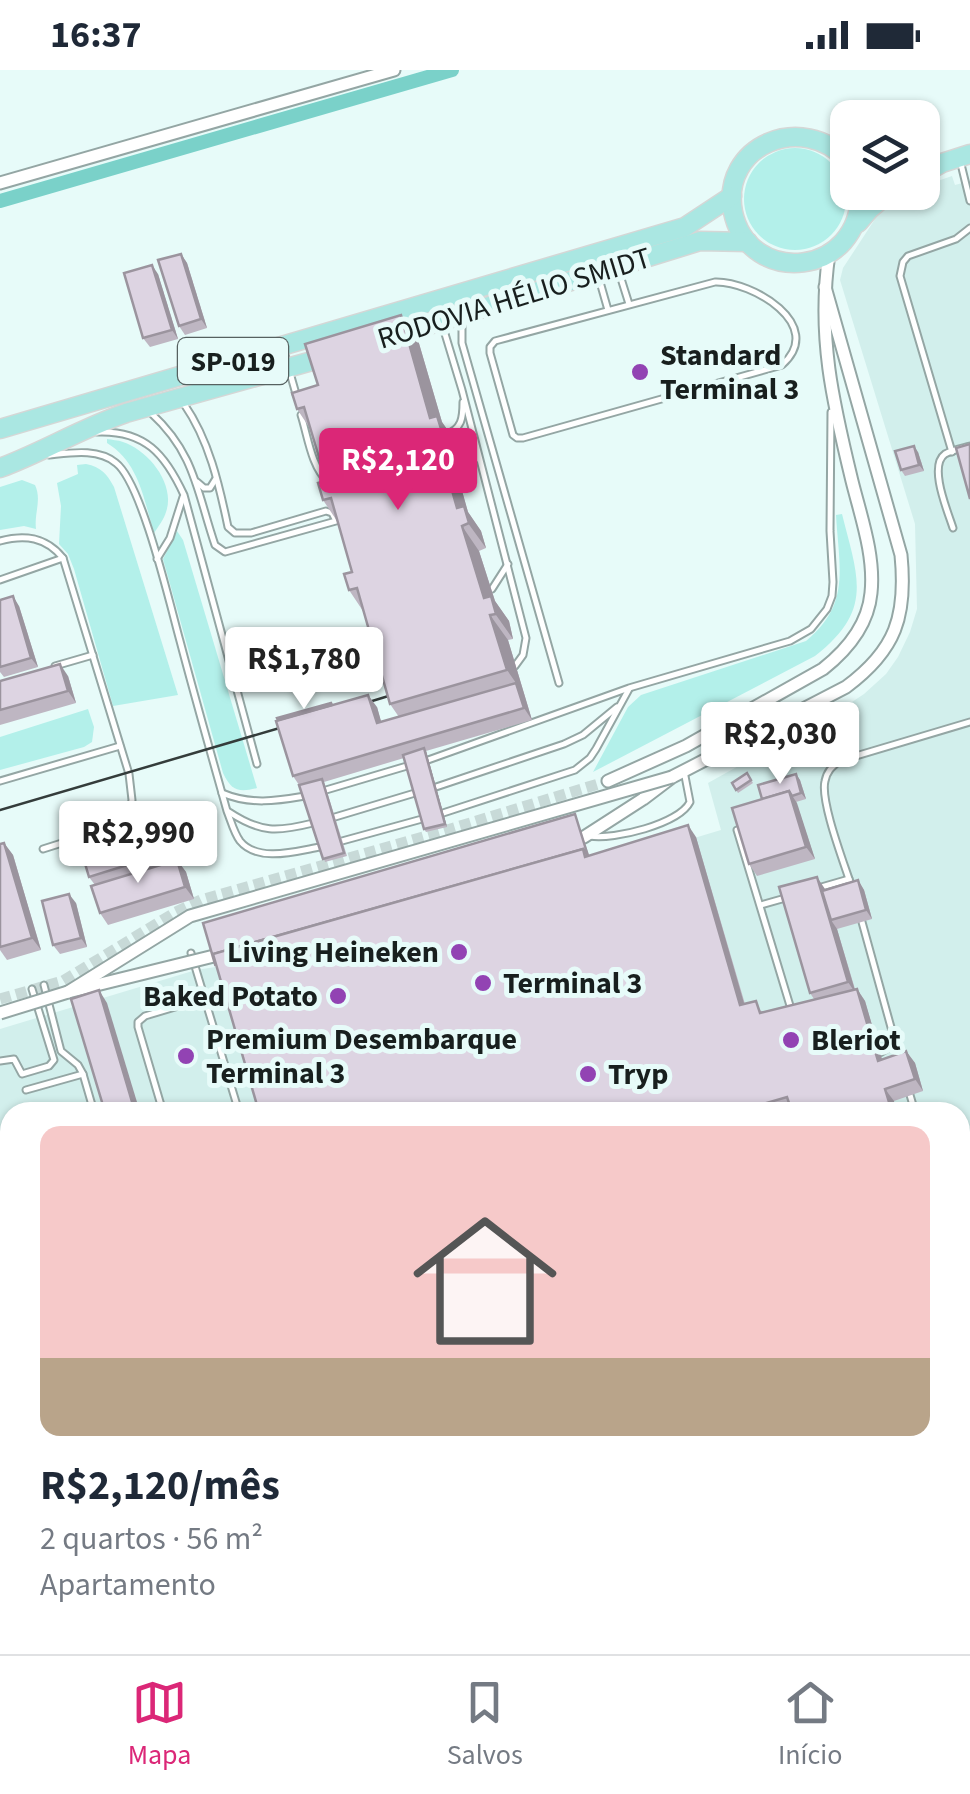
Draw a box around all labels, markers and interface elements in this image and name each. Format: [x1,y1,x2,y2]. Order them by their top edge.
text: 16:37 [50,8,142,62]
map controls [830,100,940,210]
button: layers [830,100,940,210]
street label: RODOVIA HÉLIO SMIDT [372,236,656,361]
place label: Standard Terminal 3 [660,334,799,411]
road number: SP-019 [178,338,288,384]
marker: Standard Terminal 3 [629,361,651,383]
pin: R$2,120 [306,428,490,513]
text: R$2,120 [341,437,455,483]
pin: R$1,780 [212,627,396,712]
text: R$1,780 [247,636,361,682]
pin: R$2,030 [688,702,872,787]
text: R$2,030 [723,711,837,757]
pin: R$2,990 [46,801,230,886]
text: R$2,990 [81,810,195,856]
place label: Living Heineken [227,931,439,974]
marker: Living Heineken [448,941,470,963]
place label: Terminal 3 [503,962,642,1005]
marker: Terminal 3 [472,972,494,994]
place label: Baked Potato [143,975,318,1018]
marker: Baked Potato [327,985,349,1007]
place label: Premium Desembarque Terminal 3 [206,1018,517,1095]
place label: Bleriot [811,1019,901,1062]
marker: Bleriot [780,1029,802,1051]
marker: Premium Desembarque Terminal 3 [175,1045,197,1067]
place label: Tryp [608,1053,668,1096]
marker: Tryp [577,1063,599,1085]
icon: home [395,1191,575,1371]
text: R$2,120/mês [40,1456,280,1516]
text: 2 quartos · 56 m² [40,1516,263,1562]
text: Apartamento [40,1562,216,1608]
tab: Mapa [128,1675,191,1775]
tab: Salvos [447,1675,523,1775]
tab: Início [778,1675,842,1775]

